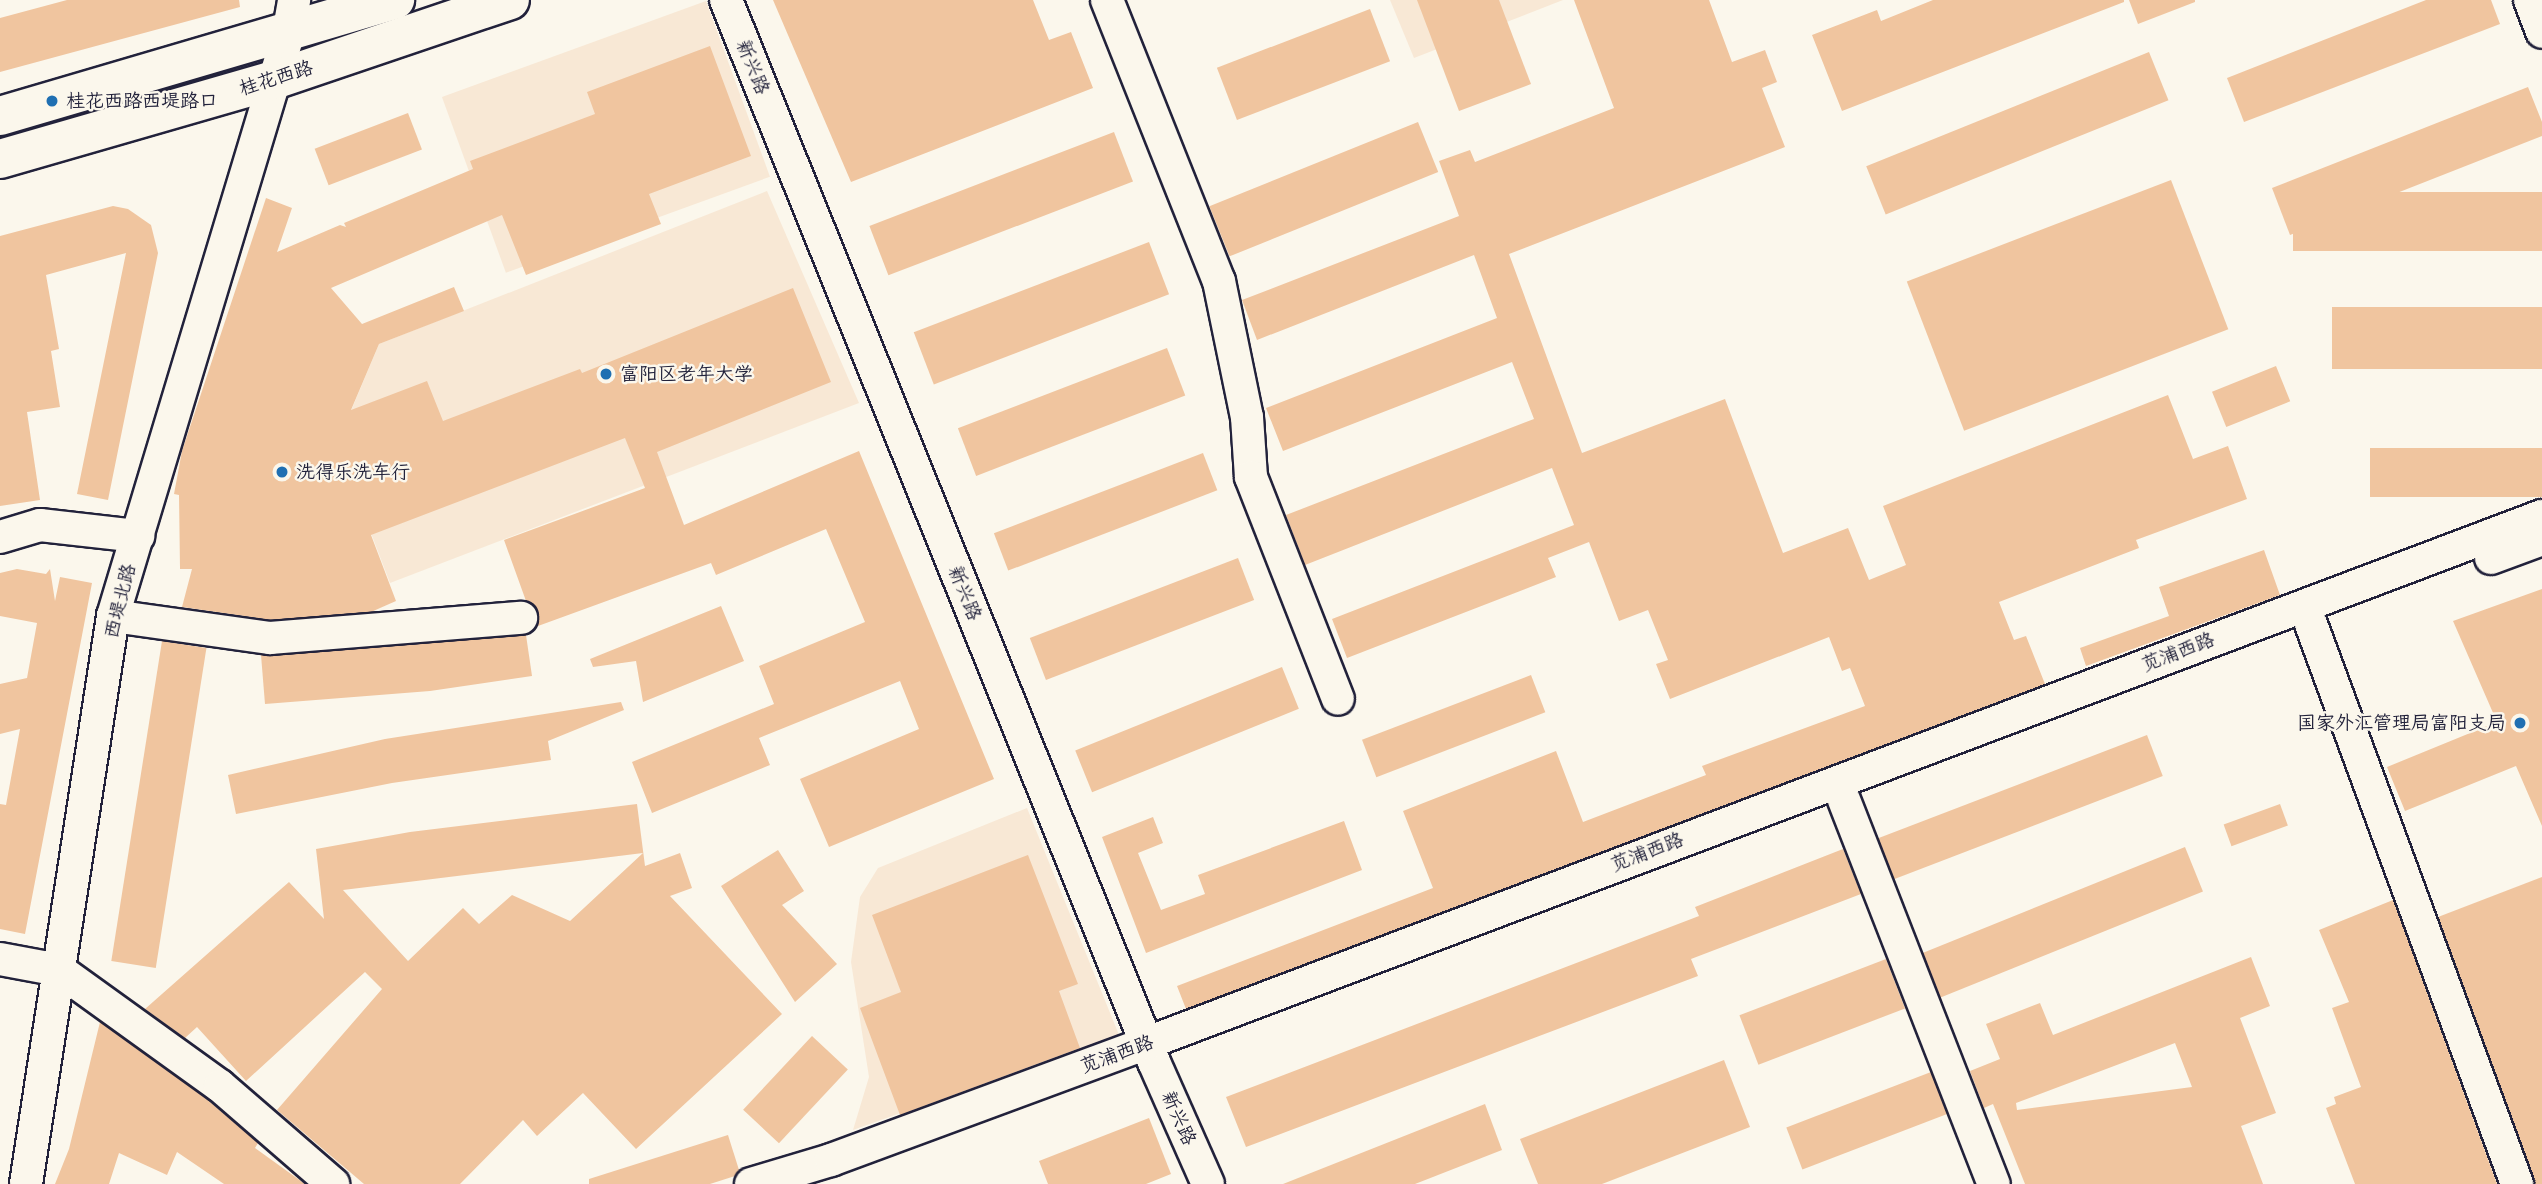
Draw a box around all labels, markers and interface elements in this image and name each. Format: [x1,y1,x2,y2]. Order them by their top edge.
street label: 新兴路 [732,36,774,98]
street label: 桂花西路 [236,56,316,100]
place label: 桂花西路西堤路口 [66,90,218,112]
marker: 桂花西路西堤路口 [44,93,60,109]
place label: 富阳区老年大学 [620,363,753,385]
marker: 富阳区老年大学 [598,366,614,382]
place label: 洗得乐洗车行 [296,461,410,483]
marker: 洗得乐洗车行 [274,464,290,480]
street label: 西堤北路 [100,561,140,641]
street label: 新兴路 [944,562,986,624]
street label: 苋浦西路 [2138,628,2218,676]
place label: 国家外汇管理局富阳支局 [2297,712,2506,734]
marker: 国家外汇管理局富阳支局 [2512,715,2528,731]
street label: 苋浦西路 [1607,828,1687,876]
street label: 苋浦西路 [1077,1030,1157,1078]
street label: 新兴路 [1157,1087,1201,1149]

